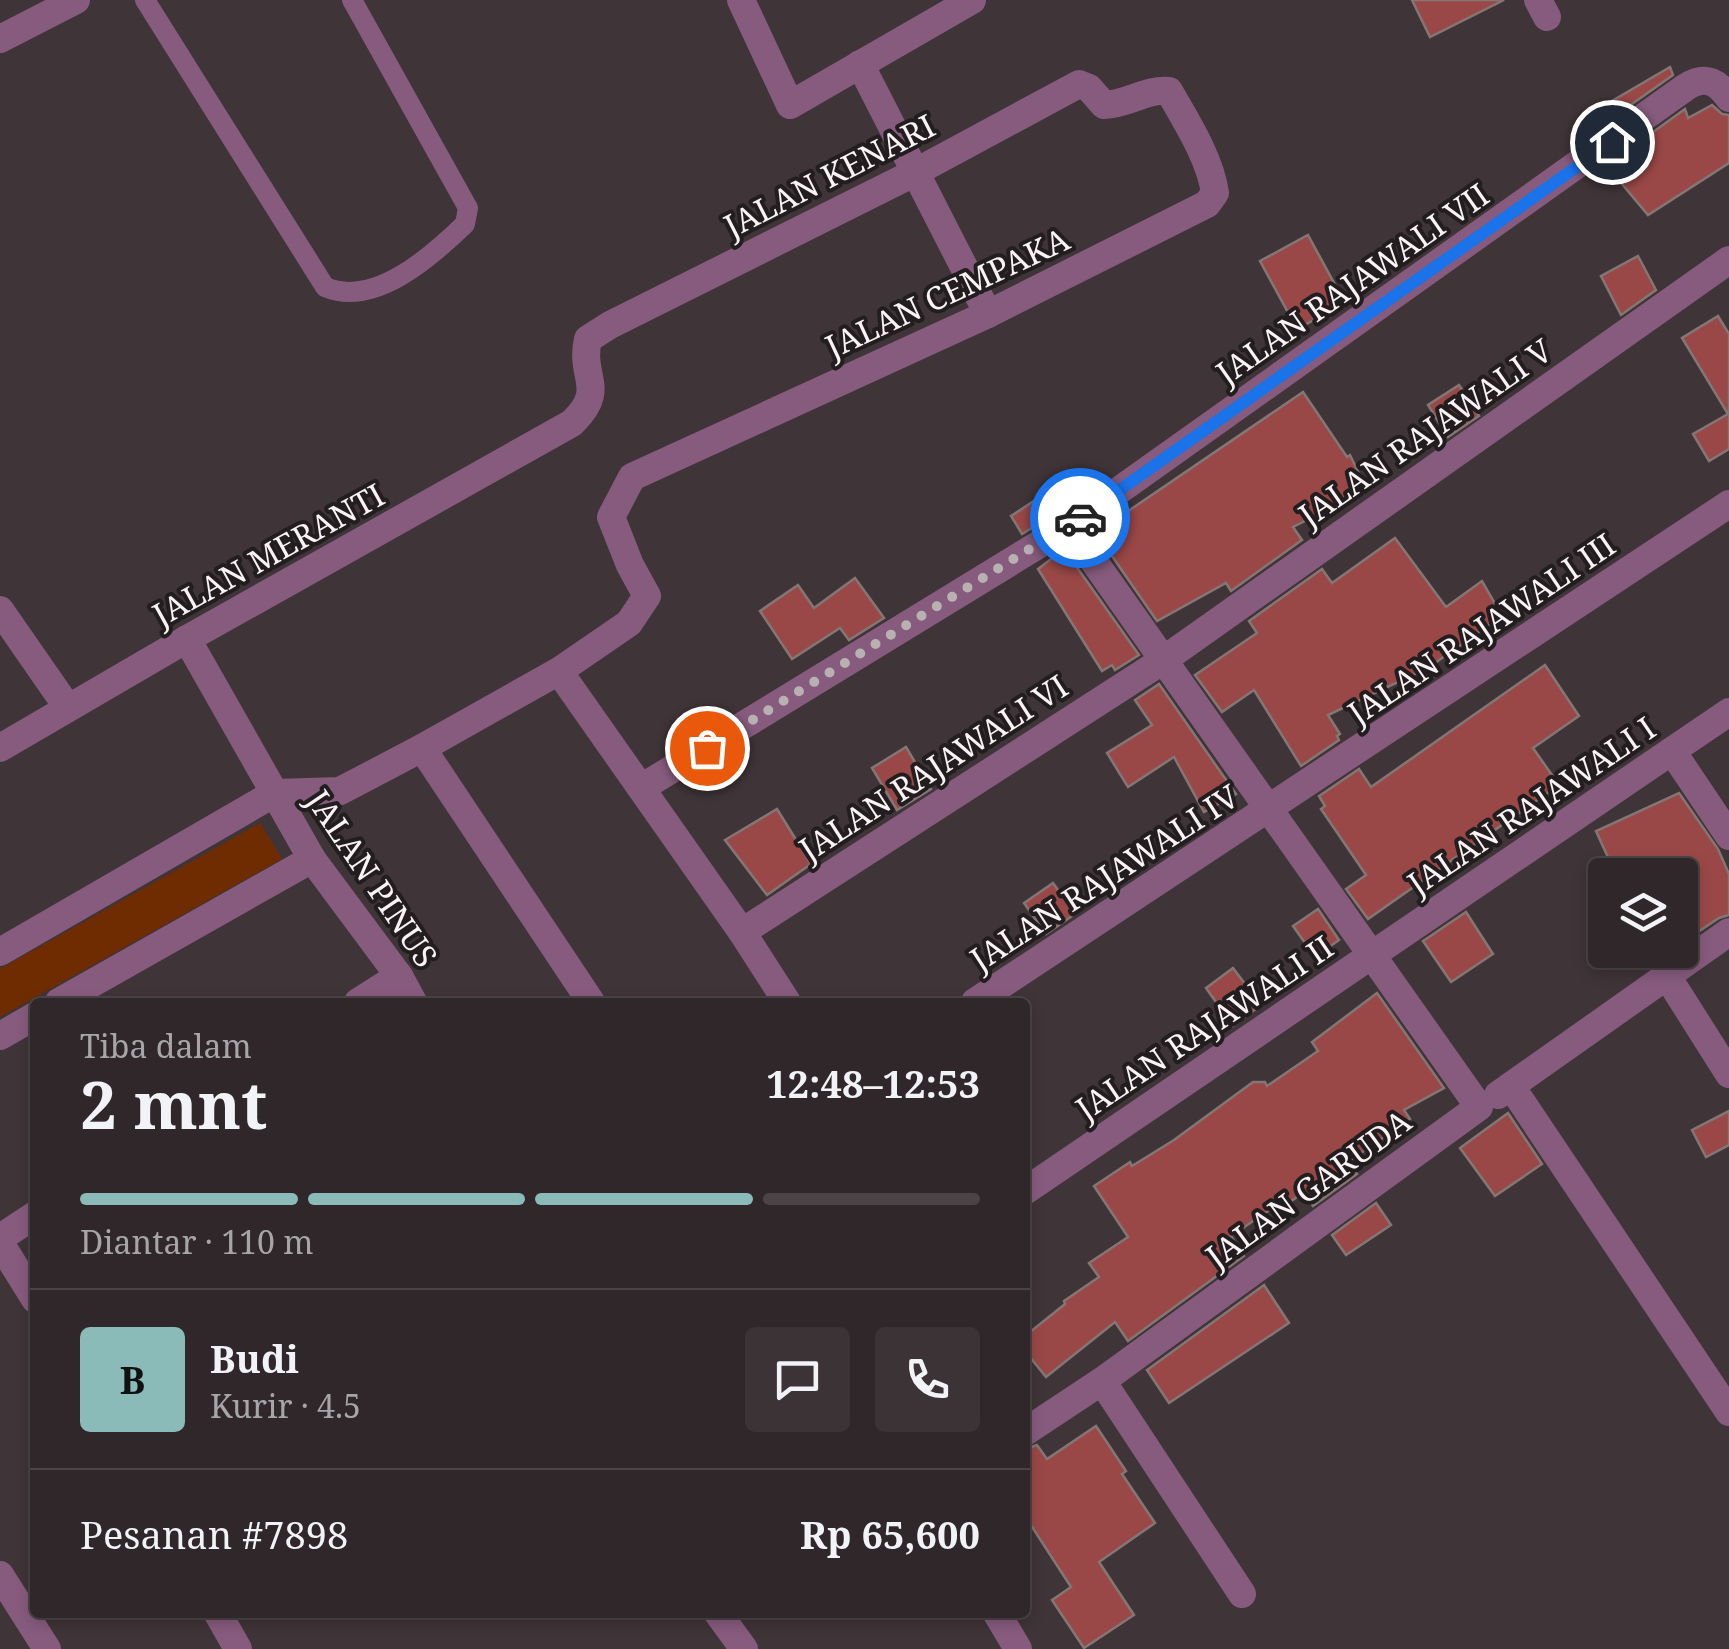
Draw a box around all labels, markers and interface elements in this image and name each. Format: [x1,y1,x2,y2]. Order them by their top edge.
pin [1570,100,1655,185]
street label: JALAN KENARI [715,103,942,247]
icon: home [1585,115,1640,170]
street label: JALAN RAJAWALI VII [1206,173,1497,394]
street label: JALAN CEMPAKA [817,217,1076,368]
street label: JALAN RAJAWALI V [1289,328,1561,536]
courier [1030,468,1130,568]
street label: JALAN MERANTI [144,473,391,636]
icon: car [1053,491,1108,546]
street label: JALAN RAJAWALI III [1338,523,1623,734]
street label: JALAN RAJAWALI VI [790,664,1075,870]
pin [665,706,750,791]
street label: JALAN RAJAWALI I [1398,706,1663,904]
icon: bag [680,721,735,776]
street label: JALAN RAJAWALI IV [961,774,1247,980]
street label: JALAN PINUS [297,780,448,975]
map controls [1588,858,1698,968]
button: layers [1588,858,1698,968]
street label: JALAN RAJAWALI II [1066,925,1341,1130]
text: Tiba dalam [80,1024,252,1067]
text: 12:48–12:53 [766,1057,980,1109]
text: 2 mnt [80,1060,267,1148]
street label: JALAN GARUDA [1196,1099,1419,1278]
text: Diantar · 110 m [80,1220,313,1263]
button: chat [745,1327,850,1432]
button: phone [875,1327,980,1432]
text: Budi [210,1332,299,1384]
text: B [120,1353,145,1405]
text: Kurir · 4.5 [210,1384,361,1427]
text: Pesanan #7898 [80,1508,348,1560]
text: Rp 65,600 [800,1508,980,1560]

